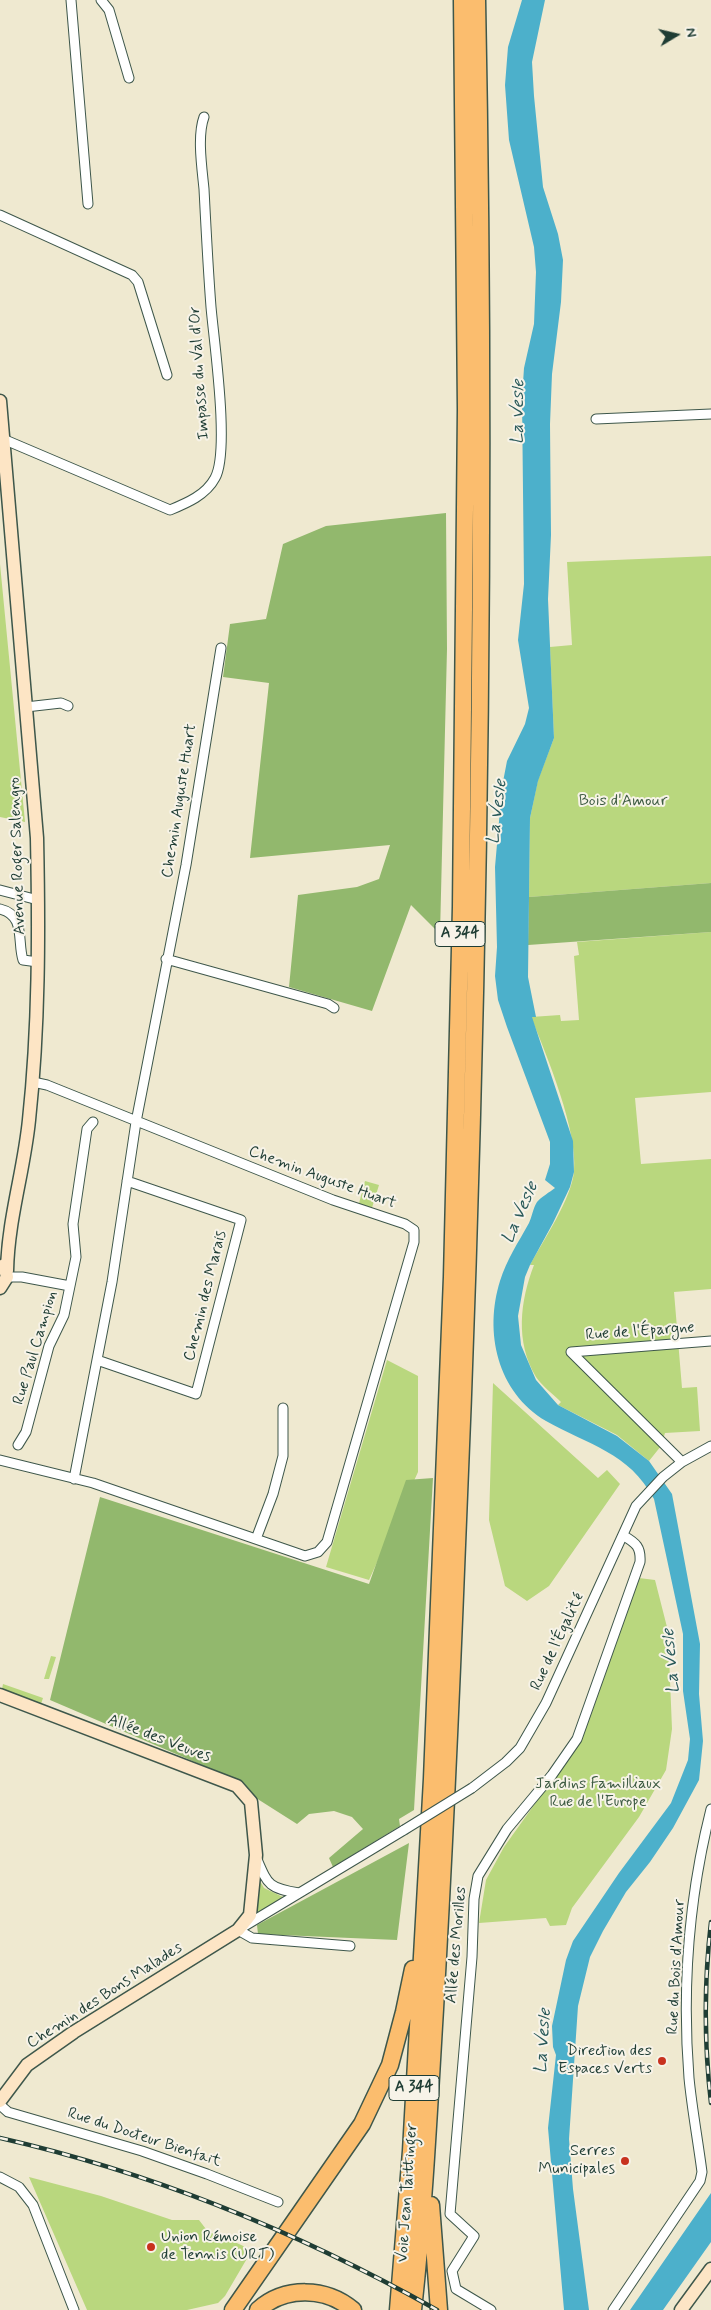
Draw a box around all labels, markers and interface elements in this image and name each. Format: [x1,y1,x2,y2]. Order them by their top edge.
north arrow [651,10,701,60]
text: N [681,27,700,39]
street label: Impasse du Val d'Or [186,306,214,440]
water label: La Vesle [508,379,530,445]
street label: Chemin Auguste Huart [158,723,202,879]
street label: Avenue Roger Salengro [6,777,30,935]
water label: La Vesle [483,778,513,846]
park label: Bois d'Amour [579,792,667,812]
road number: A 344 [435,922,485,946]
street label: Chemin Auguste Huart [246,1142,398,1214]
water label: La Vesle [498,1179,544,1247]
street label: Chemin des Marais [180,1229,232,1363]
street label: Rue Paul Campion [10,1289,62,1407]
street label: Rue de l'Épargne [585,1319,695,1345]
street label: Rue de l'Égalité [527,1590,589,1694]
water label: La Vesle [658,1628,686,1694]
street label: Allée des Veuves [105,1711,213,1767]
park label: Jardins Familliaux Rue de l'Europe [535,1775,661,1813]
street label: Allée des Morilles [442,1886,472,2004]
street label: Rue du Bois d'Amour [664,1899,690,2035]
street label: Chemin des Bons Malades [24,1939,186,2053]
water label: La Vesle [531,2008,557,2074]
place label: Direction des Espaces Verts [558,2042,652,2080]
marker: Direction des Espaces Verts [656,2055,668,2067]
road number: A 344 [389,2076,439,2100]
street label: Rue du Docteur Bienfait [65,2104,223,2172]
street label: Voie Jean Taittinger [394,2123,422,2263]
place label: Serres Municipales [538,2142,615,2180]
marker: Serres Municipales [619,2155,631,2167]
place label: Union Rémoise de Tennis (URT) [161,2228,274,2266]
marker: Union Rémoise de Tennis (URT) [145,2241,157,2253]

